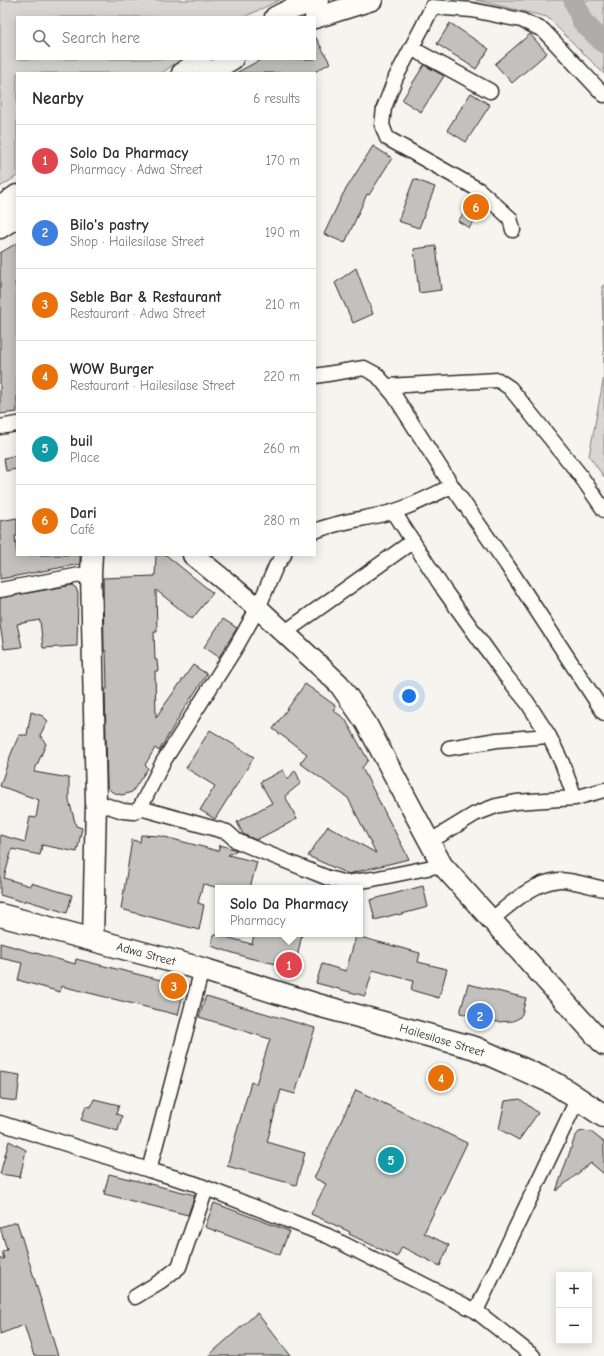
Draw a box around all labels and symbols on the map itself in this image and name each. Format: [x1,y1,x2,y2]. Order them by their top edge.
pin: 6 [463,192,489,222]
your location [399,686,419,706]
street label: Adwa Street [115,939,178,969]
pin: 1 [276,950,302,980]
pin: 3 [161,971,187,1001]
pin: 2 [467,1001,493,1031]
street label: Hailesilase Street [398,1020,487,1060]
pin: 4 [428,1063,454,1093]
pin: 5 [378,1145,404,1175]

